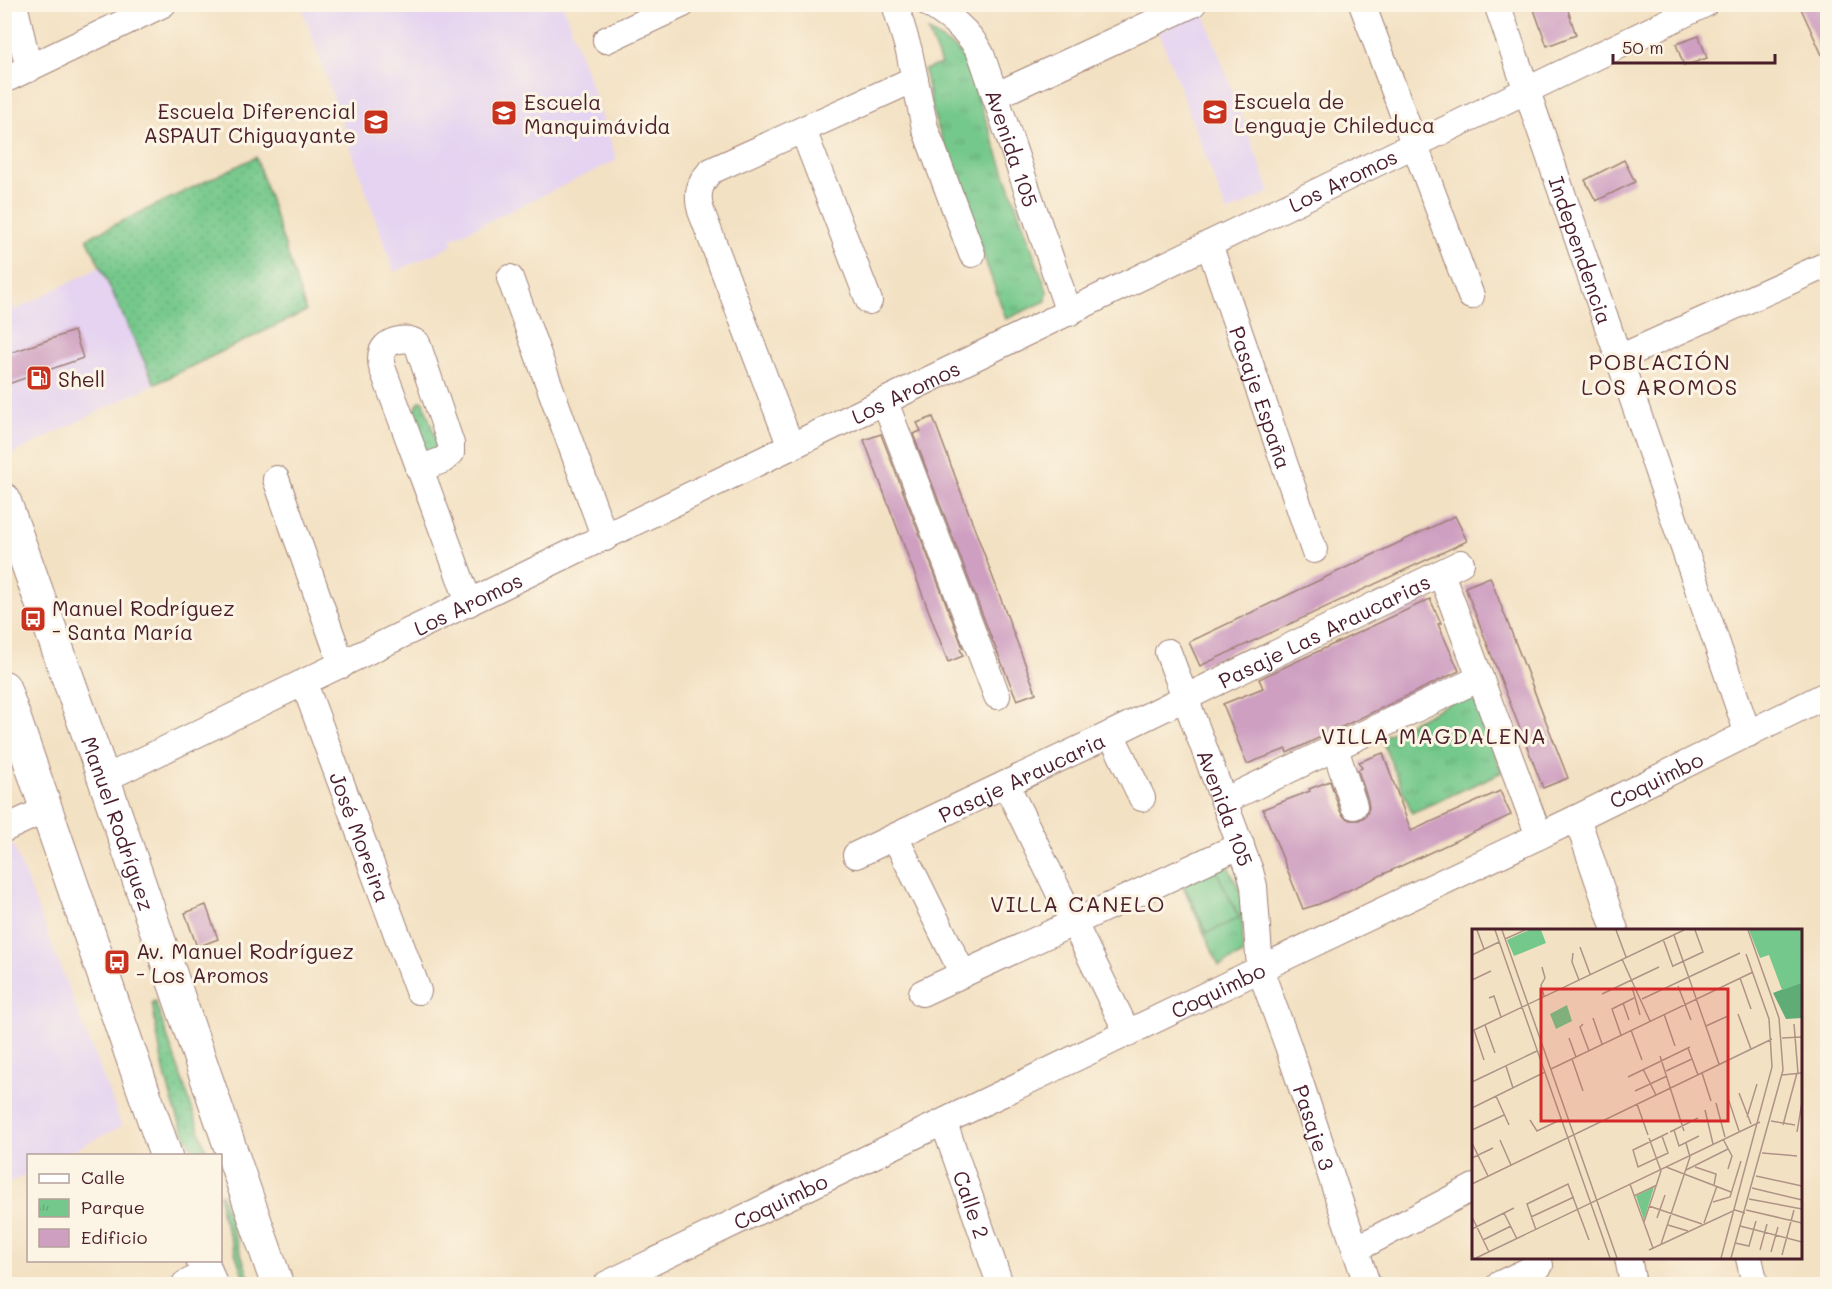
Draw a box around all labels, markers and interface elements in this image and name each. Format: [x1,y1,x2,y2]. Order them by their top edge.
scale bar [1613,27,1775,65]
text: 50 m [1622,35,1664,59]
street label: Avenida 105 [980,85,1045,210]
place label: Escuela de Lenguaje Chileduca [1234,87,1435,138]
place label: Escuela Manquimávida [524,88,671,139]
place label: Escuela Diferencial ASPAUT Chiguayante [144,97,356,148]
school or university icon: Escuela de Lenguaje Chileduca [1200,97,1230,127]
school or university icon: Escuela Manquimávida [489,98,519,128]
school or university icon: Escuela Diferencial ASPAUT Chiguayante [361,107,391,137]
street label: Los Aromos [1284,142,1401,217]
street label: Independencia [1544,172,1619,327]
street label: Pasaje España [1225,322,1299,472]
district label: POBLACIÓN LOS AROMOS [1581,347,1739,401]
street label: Los Aromos [846,353,964,429]
fuel station icon: Shell [24,363,54,393]
place label: Shell [58,365,105,392]
street label: Los Aromos [409,565,526,641]
street label: Pasaje Las Araucarias [1213,567,1434,693]
place label: Manuel Rodríguez - Santa María [52,594,235,645]
bus stop icon: Manuel Rodríguez - Santa María [18,604,48,634]
district label: VILLA MAGDALENA [1321,721,1547,750]
street label: Pasaje Araucaria [934,725,1109,828]
street label: Manuel Rodríguez [76,732,162,914]
street label: Avenida 105 [1192,745,1260,870]
street label: Coquimbo [1604,745,1707,814]
street label: José Moreira [325,768,397,906]
district label: VILLA CANELO [990,889,1166,918]
inset map [1472,929,1802,1259]
place label: Av. Manuel Rodríguez - Los Aromos [136,937,354,988]
bus stop icon: Av. Manuel Rodríguez - Los Aromos [102,947,132,977]
street label: Coquimbo [1166,955,1269,1024]
street label: Pasaje 3 [1288,1081,1342,1173]
legend [27,1154,222,1262]
text: Calle [81,1165,125,1189]
street label: Coquimbo [728,1166,831,1235]
street label: Calle 2 [948,1167,997,1242]
text: Parque [81,1195,145,1219]
text: Edificio [81,1225,148,1249]

